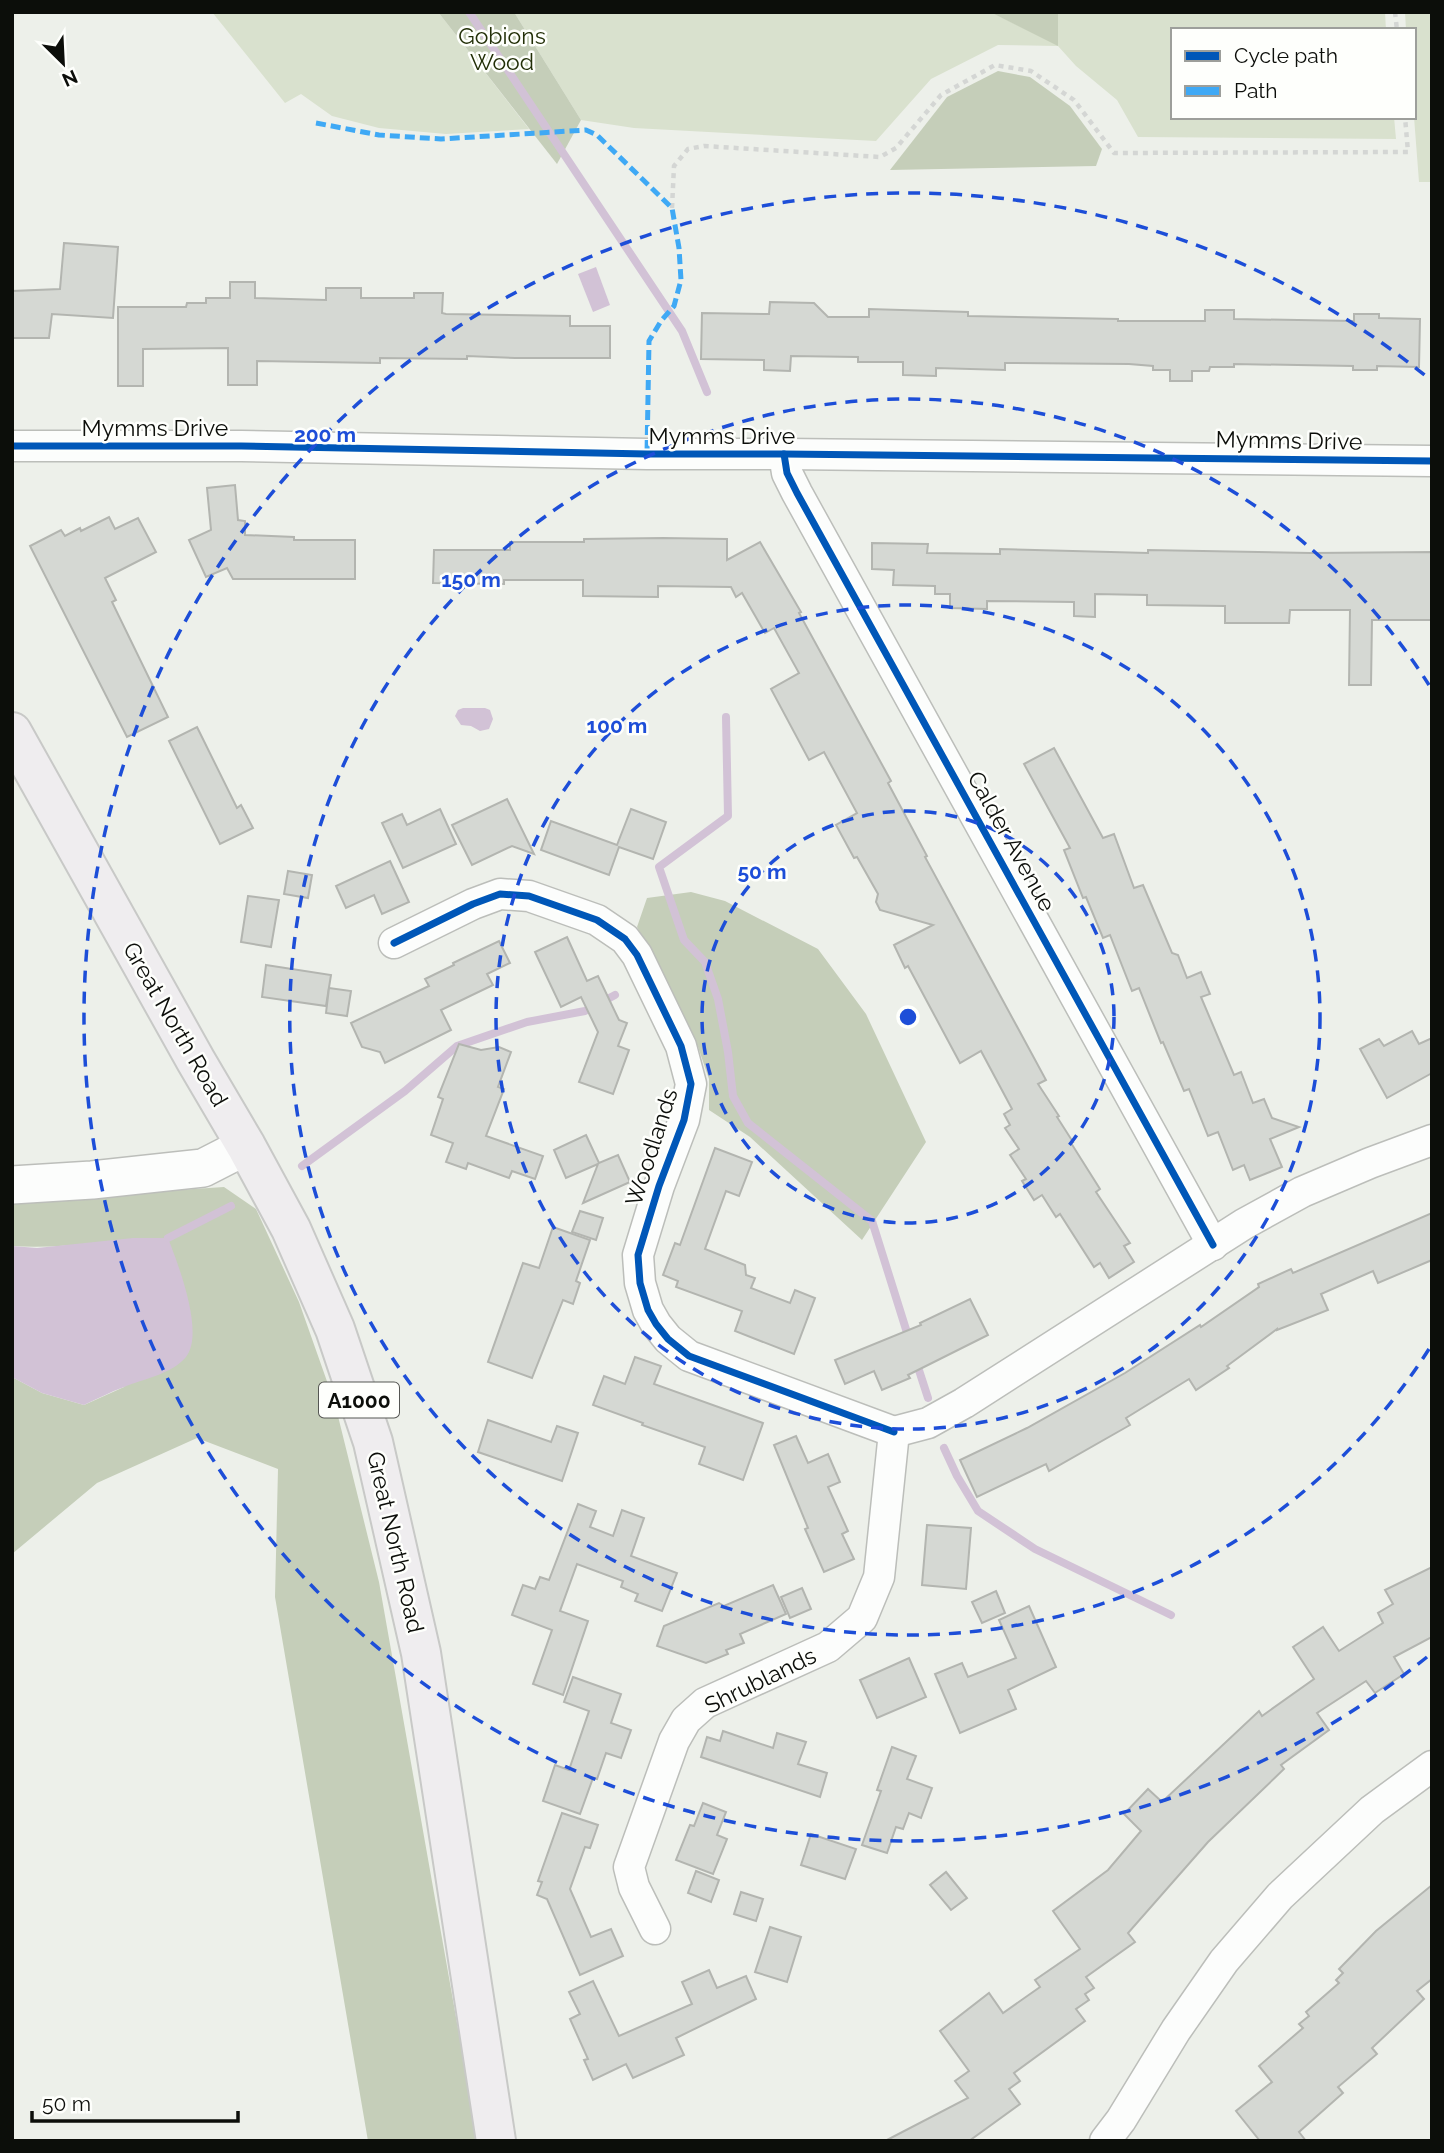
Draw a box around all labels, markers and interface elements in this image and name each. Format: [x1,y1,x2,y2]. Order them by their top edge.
park label: Gobions Wood [458,22,546,75]
north arrow [28,28,98,98]
legend [1171,28,1416,119]
text: Cycle path [1234,43,1338,68]
text: N [59,66,81,92]
text: Path [1234,78,1278,103]
street label: Mymms Drive [82,414,228,441]
text: 200 m [294,422,356,447]
street label: Mymms Drive [649,422,795,449]
street label: Mymms Drive [1215,425,1363,455]
text: 150 m [441,567,501,592]
text: 100 m [587,713,647,738]
street label: Calder Avenue [962,766,1062,916]
text: 50 m [737,859,787,884]
street label: Great North Road [118,937,234,1111]
centre of rings [896,1005,920,1029]
street label: Woodlands [619,1085,683,1209]
road number: A1000 [319,1382,399,1418]
street label: Great North Road [362,1449,430,1635]
street label: Shrublands [700,1641,820,1719]
scale bar [32,2080,238,2124]
text: 50 m [42,2091,91,2116]

